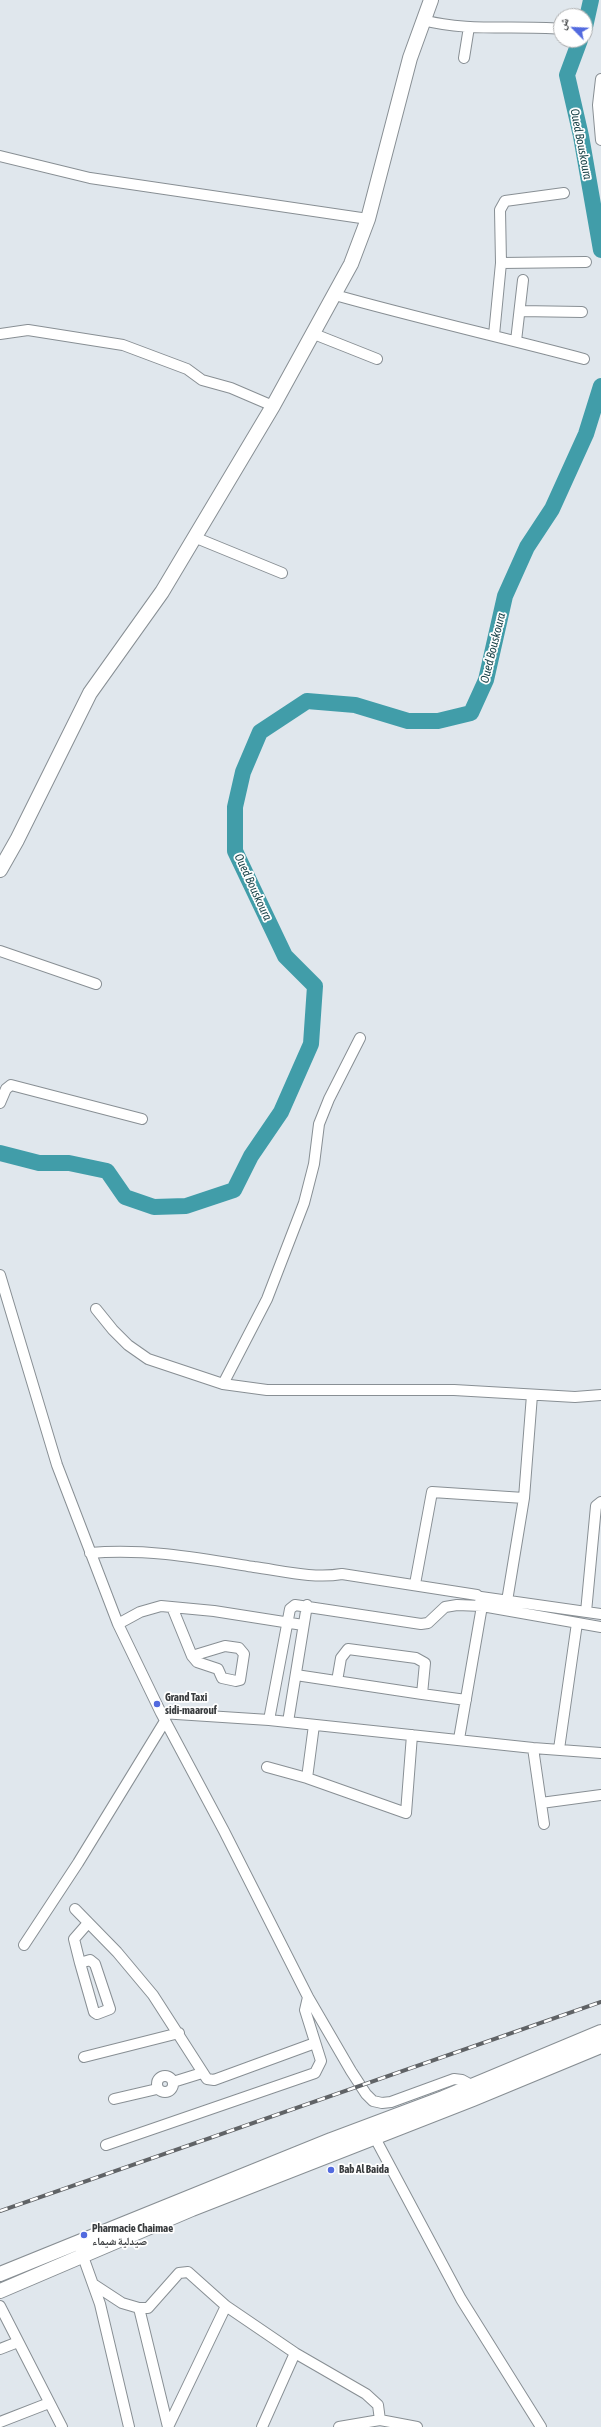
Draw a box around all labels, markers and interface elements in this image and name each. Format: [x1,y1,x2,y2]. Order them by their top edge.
north arrow [553,8,593,48]
text: ش [555,16,571,31]
water label: Oued Bouskoura [567,107,595,181]
water label: Oued Bouskoura [477,611,509,685]
water label: Oued Bouskoura [231,851,275,923]
place label: Grand Taxi sidi-maarouf [165,1691,217,1717]
marker: Grand Taxi sidi-maarouf [152,1699,162,1709]
place label: Bab Al Baida [339,2163,389,2177]
marker: Bab Al Baida [326,2165,336,2175]
place label: Pharmacie Chaimae صيدلية شيماء [92,2222,173,2248]
marker: Pharmacie Chaimae صيدلية شيماء [79,2230,89,2240]

